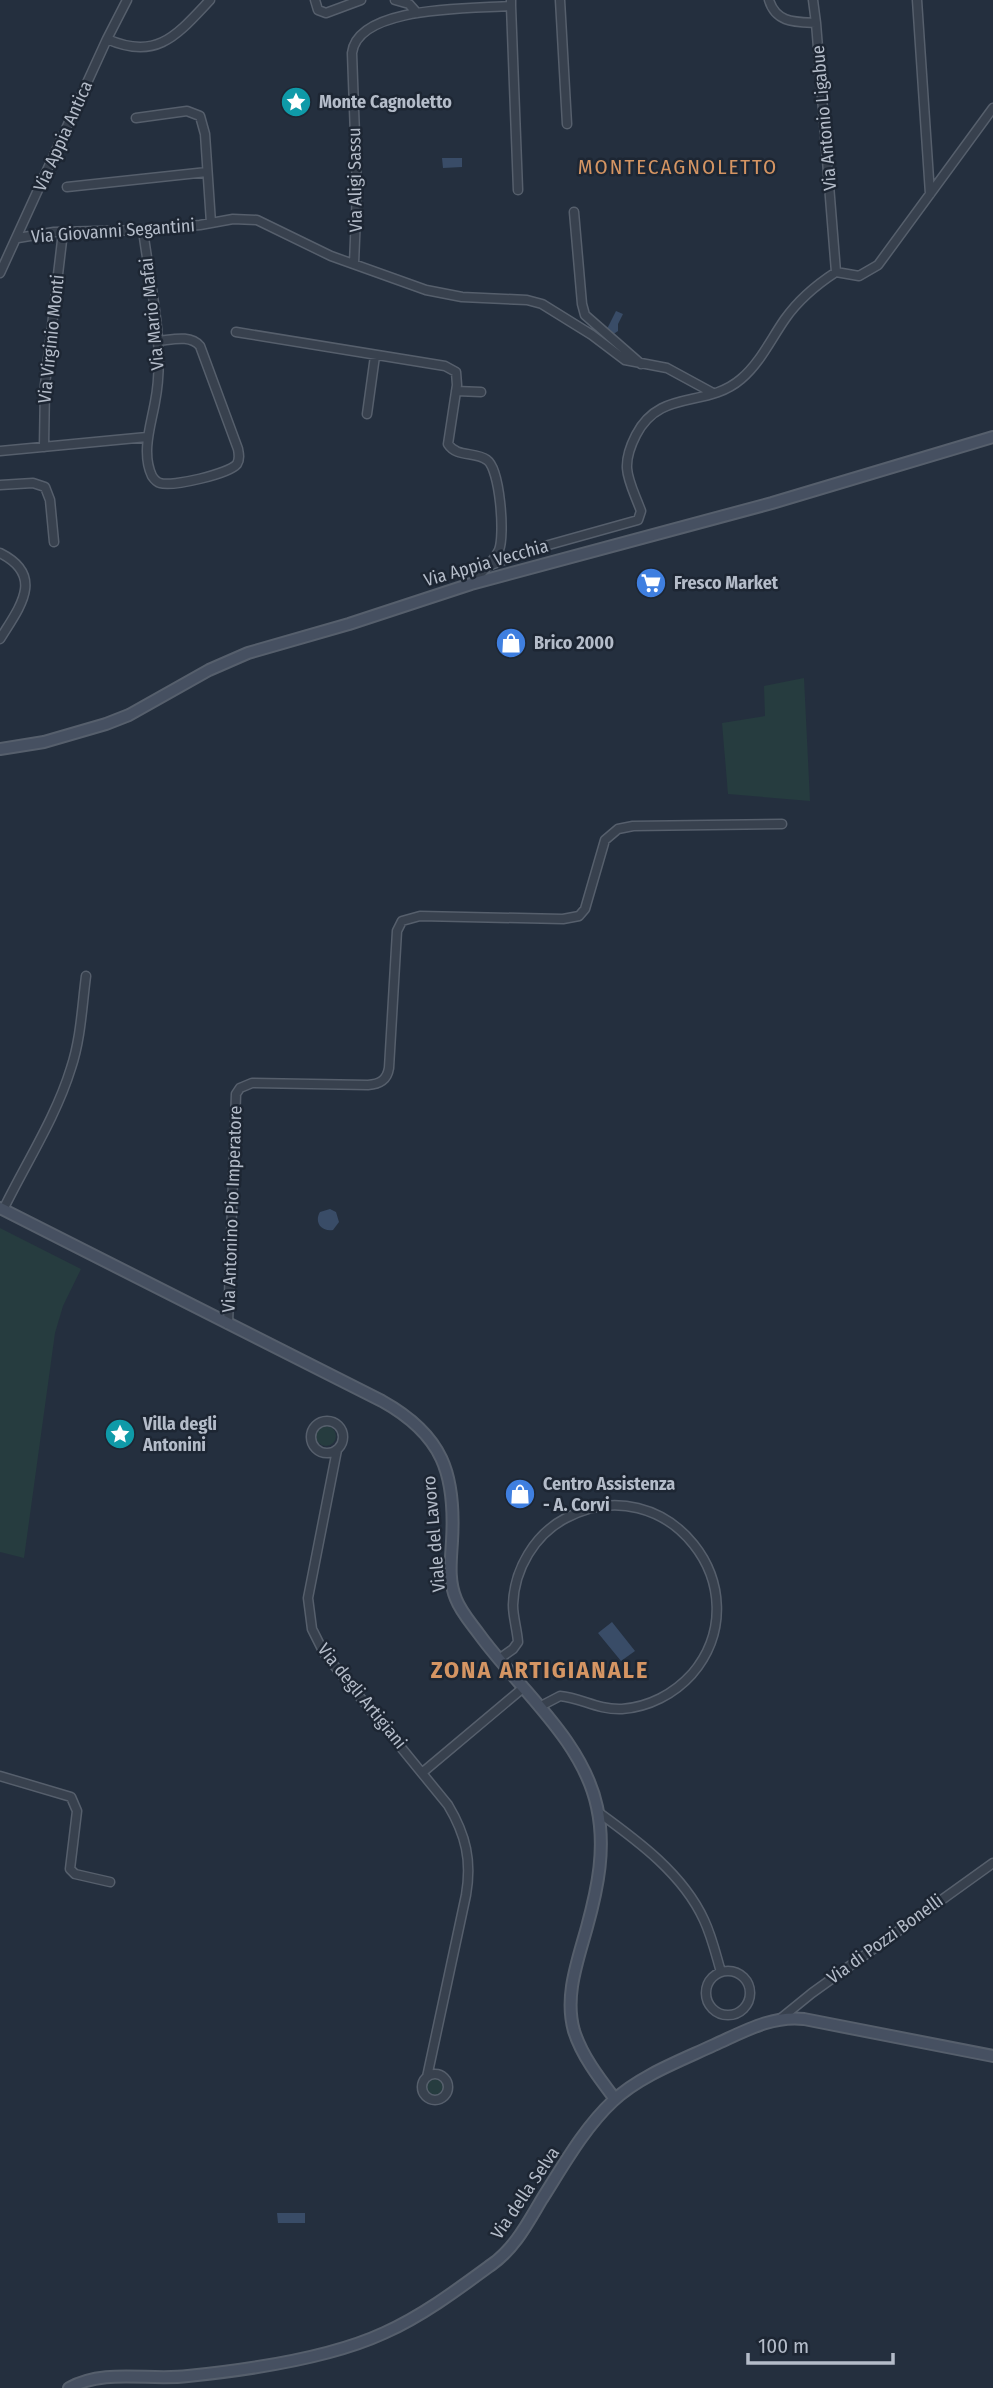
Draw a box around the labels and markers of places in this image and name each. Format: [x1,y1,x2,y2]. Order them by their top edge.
place icon: Monte Cagnoletto [279,85,313,119]
place label: Monte Cagnoletto [319,91,452,113]
supermarket icon: Fresco Market [634,566,668,600]
place label: Fresco Market [674,572,779,594]
shop icon: Brico 2000 [494,626,528,660]
place label: Brico 2000 [534,632,614,654]
place label: Villa degli Antonini [142,1413,217,1456]
place icon: Villa degli Antonini [103,1417,137,1451]
place label: Centro Assistenza - A. Corvi [543,1473,675,1516]
shop icon: Centro Assistenza - A. Corvi [503,1477,537,1511]

